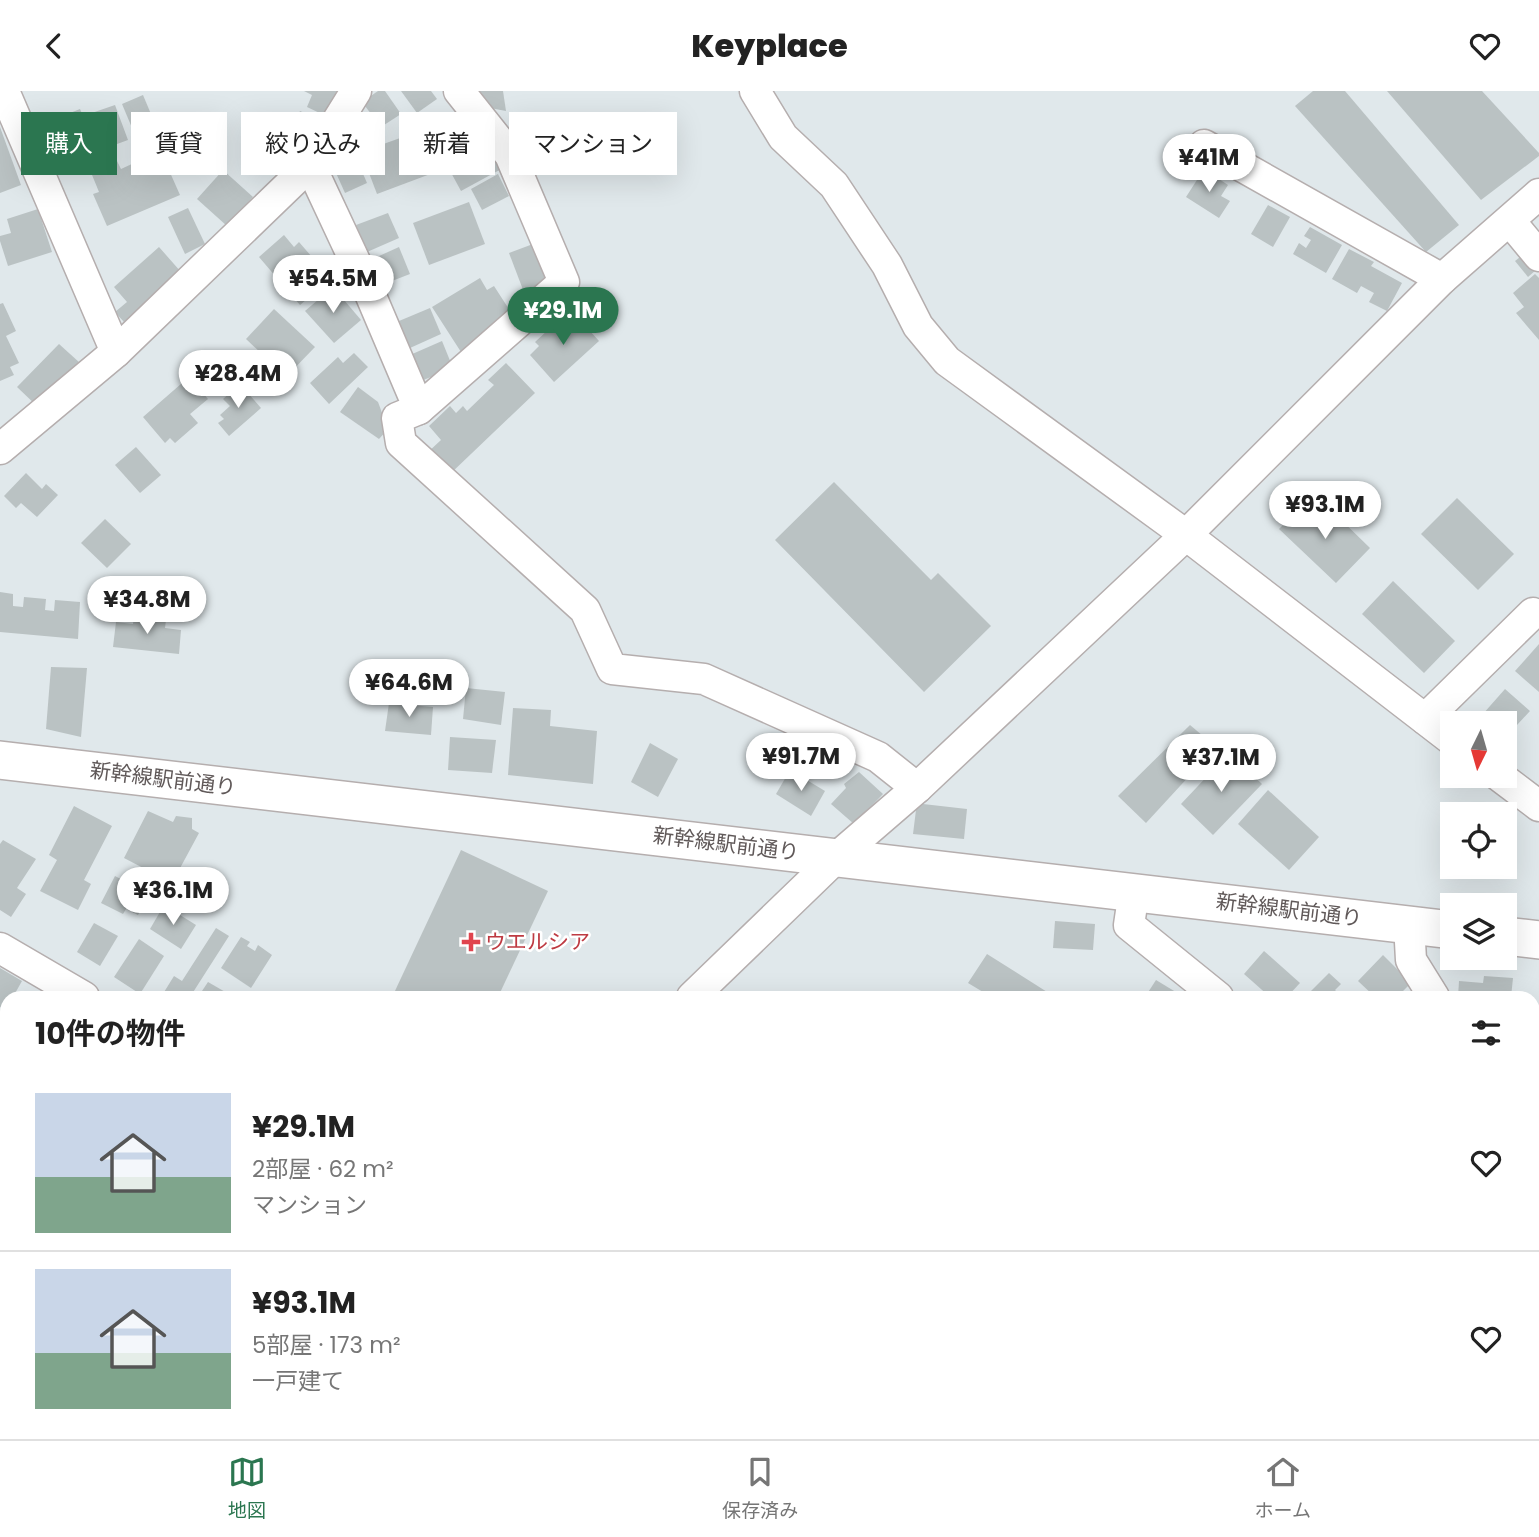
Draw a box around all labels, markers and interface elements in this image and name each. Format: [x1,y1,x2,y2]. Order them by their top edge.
text: Keyplace [691,23,848,68]
icon: back [35,27,73,65]
icon: heart [1466,27,1504,65]
chip: 購入 [21,112,117,175]
chip: 賃貸 [131,112,227,175]
chip: 絞り込み [241,112,385,175]
chip: 新着 [399,112,495,175]
chip: マンション [509,112,677,175]
pin: ¥41M [1168,134,1250,194]
text: ¥41M [1179,141,1239,173]
pin: ¥54.5M [276,255,390,315]
text: ¥54.5M [289,262,377,294]
pin: ¥29.1M [506,287,620,347]
text: ¥29.1M [524,294,602,326]
pin: ¥28.4M [181,351,295,410]
text: ¥28.4M [195,357,281,389]
pin: ¥93.1M [1268,482,1382,541]
text: ¥93.1M [1285,488,1365,520]
pin: ¥34.8M [90,577,204,636]
text: ¥34.8M [103,583,191,615]
pin: ¥64.6M [352,659,466,719]
text: ¥64.6M [365,666,453,698]
north arrow [1440,711,1517,787]
map controls [1440,711,1517,970]
pin: ¥91.7M [744,733,858,793]
pin: ¥37.1M [1164,735,1278,794]
text: ¥91.7M [762,740,840,772]
text: ¥37.1M [1182,741,1260,773]
street label: 新幹線駅前通り [88,755,238,802]
button: locate [1440,802,1517,879]
street label: 新幹線駅前通り [651,820,801,867]
pin: ¥36.1M [116,867,230,927]
text: ¥36.1M [133,874,213,906]
street label: 新幹線駅前通り [1214,886,1364,933]
button: layers [1440,893,1517,970]
place label: ウエルシア [485,927,590,956]
marker: ウエルシア [463,934,479,950]
text: 10件の物件 [35,1012,186,1055]
icon: filters [1467,1014,1505,1052]
text: ¥29.1M [252,1105,355,1148]
icon: home [91,1121,175,1205]
icon: heart [1467,1144,1505,1182]
text: 2部屋 · 62 m² [252,1153,394,1185]
text: マンション [252,1189,367,1221]
text: ¥93.1M [252,1281,356,1324]
icon: home [91,1297,175,1381]
icon: heart [1467,1320,1505,1358]
text: 5部屋 · 173 m² [252,1329,401,1361]
text: 一戸建て [252,1365,344,1397]
tab: 地図 [228,1453,266,1525]
tab: 保存済み [722,1453,798,1525]
tab: ホーム [1254,1453,1311,1525]

